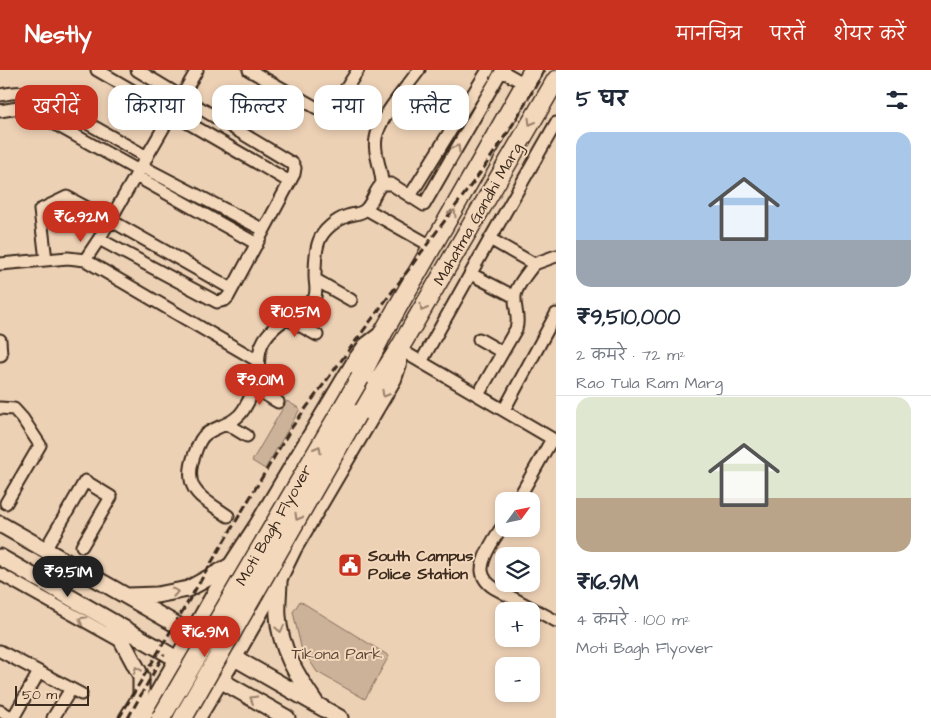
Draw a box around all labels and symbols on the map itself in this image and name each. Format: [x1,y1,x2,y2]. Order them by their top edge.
one-way arrow [528,117,538,126]
street label: Mahatma Gandhi Marg [428,139,529,290]
one-way arrow [451,145,461,154]
pin: ₹6.92M [40,200,122,243]
one-way arrow [446,209,456,218]
pin: ₹10.5M [254,296,336,338]
one-way arrow [419,302,429,311]
pin: ₹9.01M [219,364,301,406]
one-way arrow [381,389,391,398]
one-way arrow [312,446,322,455]
street label: Moti Bagh Flyover [230,460,319,590]
north arrow [495,492,540,538]
one-way arrow [294,511,304,520]
place label: South Campus Police Station [367,545,473,585]
public building icon: South Campus Police Station [337,552,363,578]
pin: ₹9.51M [27,556,109,598]
one-way arrow [171,587,180,598]
one-way arrow [78,616,87,626]
pin: ₹16.9M [164,616,246,658]
one-way arrow [274,624,285,633]
park label: Tikona Park [292,643,383,665]
one-way arrow [133,666,144,675]
scale bar [15,683,89,706]
one-way arrow [250,695,259,705]

